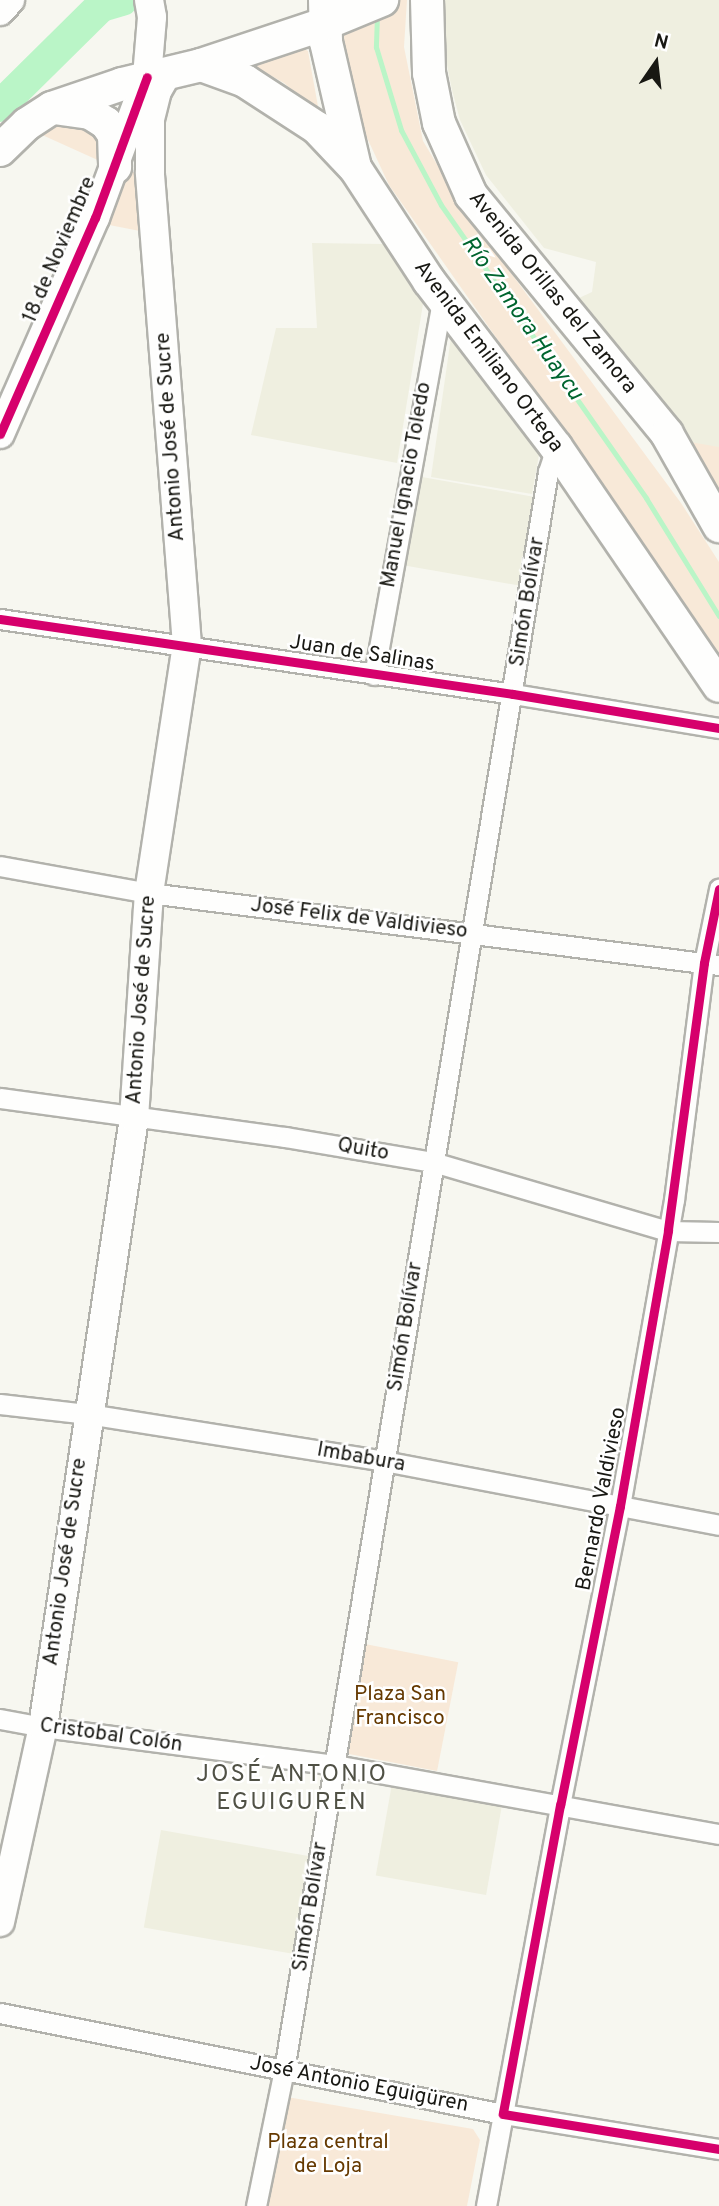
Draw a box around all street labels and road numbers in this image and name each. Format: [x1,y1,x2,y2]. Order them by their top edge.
street label: 18 de Noviembre [18,173,102,327]
street label: Avenida Orillas del Zamora [463,187,641,399]
street label: Avenida Emiliano Ortega [408,256,568,458]
street label: Antonio José de Sucre [151,332,191,542]
street label: Manuel Ignacio Toledo [376,380,438,590]
street label: Simón Bolívar [505,535,551,669]
street label: Juan de Salinas [288,630,436,678]
street label: José Felix de Valdivieso [249,893,469,945]
street label: Antonio José de Sucre [122,895,162,1105]
street label: Quito [335,1133,391,1167]
street label: Simón Bolívar [383,1260,429,1394]
street label: Bernardo Valdivieso [572,1405,632,1593]
street label: Imbabura [315,1438,407,1478]
street label: Antonio José de Sucre [39,1456,93,1668]
street label: Cristobal Colón [38,1713,184,1759]
street label: Simón Bolívar [288,1840,334,1974]
street label: José Antonio Eguigüren [247,2051,471,2119]

